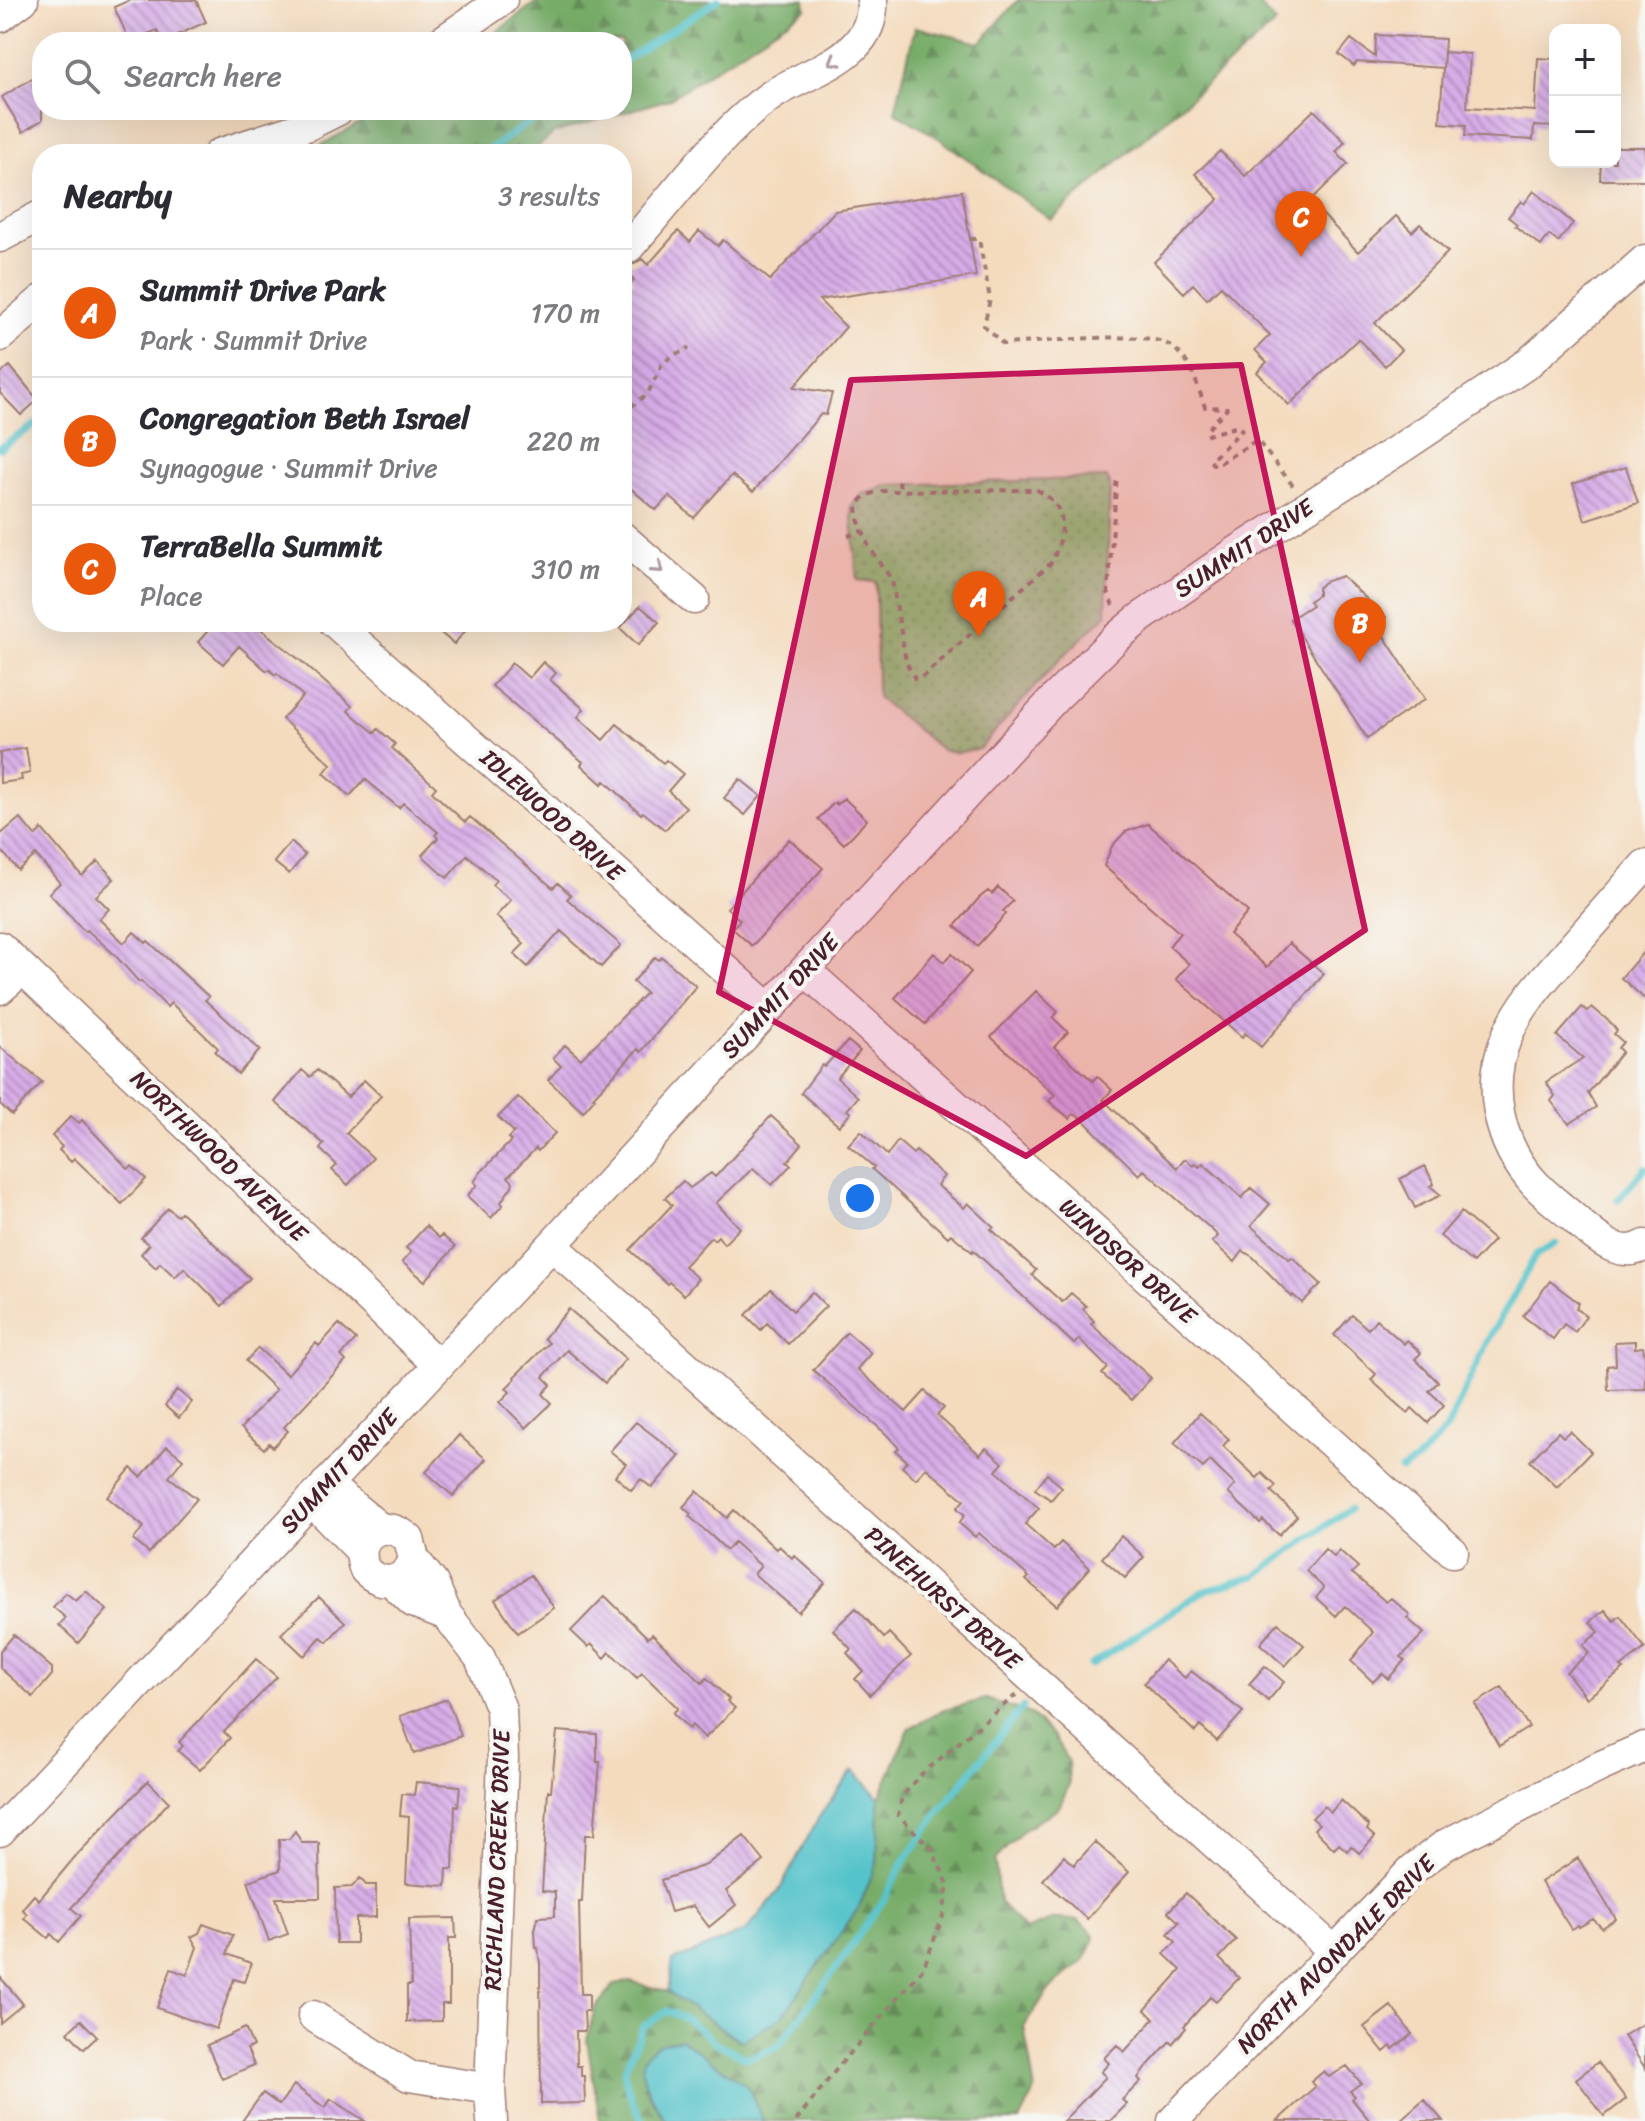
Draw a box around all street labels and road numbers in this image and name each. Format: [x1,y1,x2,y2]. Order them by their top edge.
street label: SUMMIT DRIVE [1166,486,1324,609]
street label: IDLEWOOD DRIVE [469,738,635,893]
street label: SUMMIT DRIVE [710,922,851,1069]
street label: NORTHWOOD AVENUE [120,1059,319,1254]
street label: WINDSOR DRIVE [1049,1187,1208,1336]
street label: SUMMIT DRIVE [269,1397,410,1544]
street label: PINEHURST DRIVE [855,1515,1033,1682]
street label: RICHLAND CREEK DRIVE [471,1727,523,1991]
street label: NORTH AVONDALE DRIVE [1226,1843,1447,2064]

